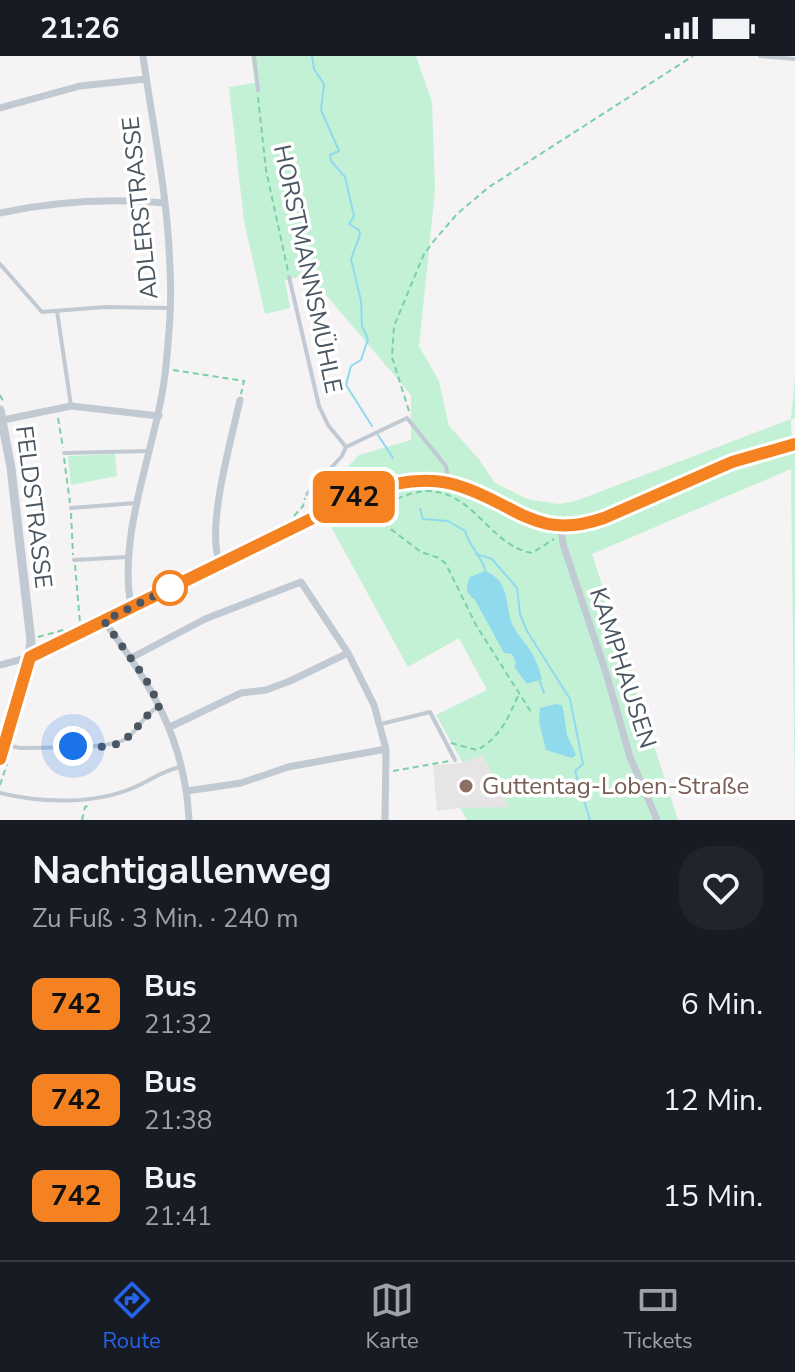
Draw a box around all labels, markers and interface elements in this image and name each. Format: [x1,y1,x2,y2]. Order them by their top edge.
text: 21:26 [40,8,119,49]
street label: ADLERSTRASSE [114,115,166,301]
street label: HORSTMANNSMÜHLE [266,142,350,396]
street label: FELDSTRASSE [8,424,60,590]
line badge: 742 [308,471,400,523]
text: 742 [329,478,379,516]
unlabelled marker [153,571,187,605]
street label: KAMPHAUSEN [582,584,664,752]
your location [53,726,93,766]
place label: Guttentag-Loben-Straße [482,770,749,802]
marker: Guttentag-Loben-Straße [457,777,475,795]
text: Nachtigallenweg [32,845,332,896]
button: heart [679,846,763,930]
text: Zu Fuß · 3 Min. · 240 m [32,901,298,936]
text: Bus [144,966,197,1007]
text: 6 Min. [681,984,763,1025]
text: 742 [51,985,101,1023]
text: 21:32 [144,1007,212,1042]
text: Bus [144,1062,197,1103]
text: 12 Min. [663,1080,763,1121]
text: 742 [51,1081,101,1119]
text: 21:38 [144,1103,212,1138]
text: Bus [144,1158,197,1199]
text: 15 Min. [663,1176,763,1217]
text: 742 [51,1177,101,1215]
text: 21:41 [144,1199,212,1234]
tab: Route [102,1278,161,1356]
tab: Karte [365,1278,419,1356]
tab: Tickets [623,1278,693,1356]

